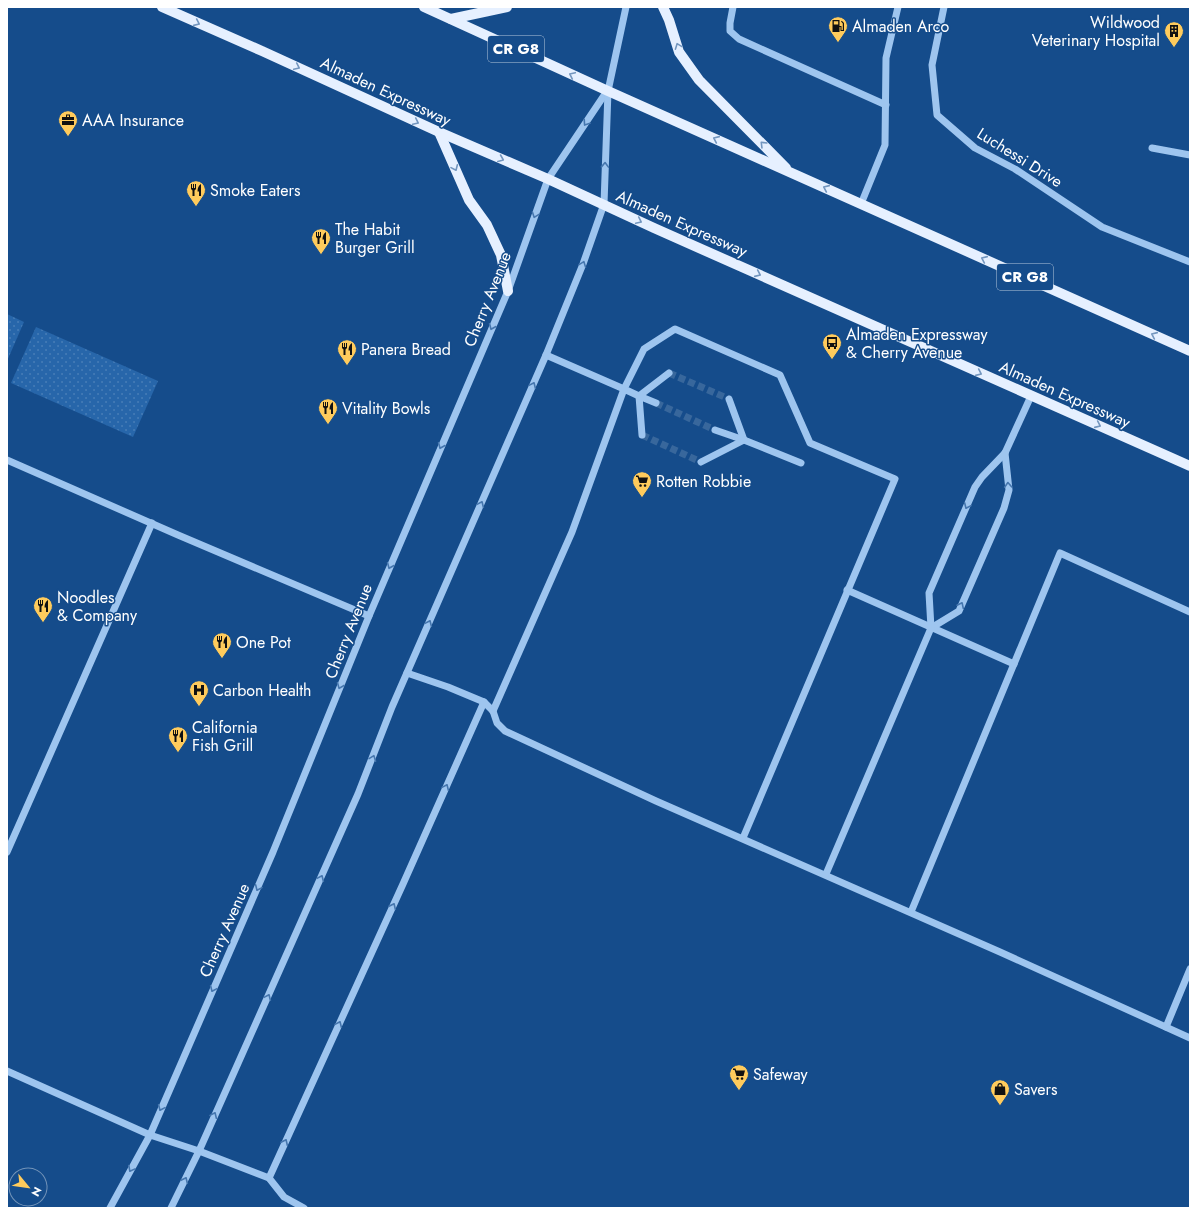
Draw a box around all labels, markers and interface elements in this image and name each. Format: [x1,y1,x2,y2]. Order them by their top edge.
place label: Wildwood Veterinary Hospital [1032,11,1160,52]
fuel station icon: Almaden Arco [827,15,849,43]
place label: Almaden Arco [852,15,949,38]
one-way arrow [193,18,201,26]
building icon: Wildwood Veterinary Hospital [1163,20,1185,48]
road number: CR G8 [488,36,544,62]
one-way arrow [674,43,682,50]
street label: Almaden Expressway [317,51,456,132]
one-way arrow [294,63,301,71]
one-way arrow [569,72,576,80]
office icon: AAA Insurance [57,109,79,137]
place label: AAA Insurance [82,109,184,132]
one-way arrow [411,117,419,125]
one-way arrow [584,119,591,126]
street label: Luchessi Drive [973,122,1067,193]
one-way arrow [712,136,719,144]
one-way arrow [760,141,768,149]
one-way arrow [496,154,504,162]
one-way arrow [601,162,610,168]
one-way arrow [450,164,458,172]
restaurant icon: Smoke Eaters [185,179,207,207]
place label: Smoke Eaters [210,179,300,202]
street label: Almaden Expressway [613,184,752,263]
one-way arrow [822,185,830,193]
one-way arrow [532,212,540,219]
one-way arrow [635,216,643,224]
place label: The Habit Burger Grill [335,218,415,259]
restaurant icon: The Habit Burger Grill [310,227,332,255]
street label: Cherry Avenue [458,248,517,350]
one-way arrow [981,256,989,264]
one-way arrow [578,261,586,268]
road number: CR G8 [997,264,1053,290]
one-way arrow [754,269,762,277]
one-way arrow [489,322,497,330]
place label: Almaden Expressway & Cherry Avenue [846,323,988,364]
bus stop icon: Almaden Expressway & Cherry Avenue [821,332,843,360]
one-way arrow [1151,332,1159,340]
restaurant icon: Panera Bread [336,338,358,366]
place label: Panera Bread [361,338,451,361]
street label: Almaden Expressway [996,355,1135,434]
one-way arrow [975,368,982,376]
one-way arrow [528,381,536,389]
restaurant icon: Vitality Bowls [317,397,339,425]
place label: Vitality Bowls [342,397,430,420]
one-way arrow [1094,421,1101,429]
one-way arrow [438,442,446,449]
supermarket icon: Rotten Robbie [631,470,653,498]
place label: Rotten Robbie [656,470,751,493]
one-way arrow [1004,482,1013,488]
one-way arrow [476,500,484,508]
one-way arrow [963,503,971,510]
one-way arrow [387,561,395,569]
street label: Cherry Avenue [319,580,378,682]
place label: Noodles & Company [57,586,138,627]
restaurant icon: Noodles & Company [32,595,54,623]
one-way arrow [956,602,964,609]
one-way arrow [424,619,432,626]
restaurant icon: One Pot [211,631,233,659]
place label: One Pot [236,631,291,654]
hospital icon: Carbon Health [188,679,210,707]
place label: Carbon Health [213,679,312,702]
one-way arrow [337,682,345,689]
place label: California Fish Grill [192,716,258,757]
restaurant icon: California Fish Grill [167,725,189,753]
one-way arrow [368,754,376,761]
one-way arrow [441,784,449,792]
one-way arrow [316,875,324,882]
street label: Cherry Avenue [193,880,255,981]
one-way arrow [254,884,262,891]
one-way arrow [388,902,396,910]
one-way arrow [210,985,218,993]
one-way arrow [263,993,271,1000]
one-way arrow [334,1021,342,1028]
supermarket icon: Safeway [728,1063,750,1091]
place label: Safeway [753,1063,809,1086]
shop icon: Savers [989,1078,1011,1106]
place label: Savers [1014,1078,1057,1101]
one-way arrow [158,1104,166,1112]
one-way arrow [210,1112,218,1119]
one-way arrow [280,1139,288,1147]
one-way arrow [128,1165,136,1172]
north arrow [8,1167,48,1207]
one-way arrow [180,1176,188,1184]
text: N [28,1184,46,1200]

